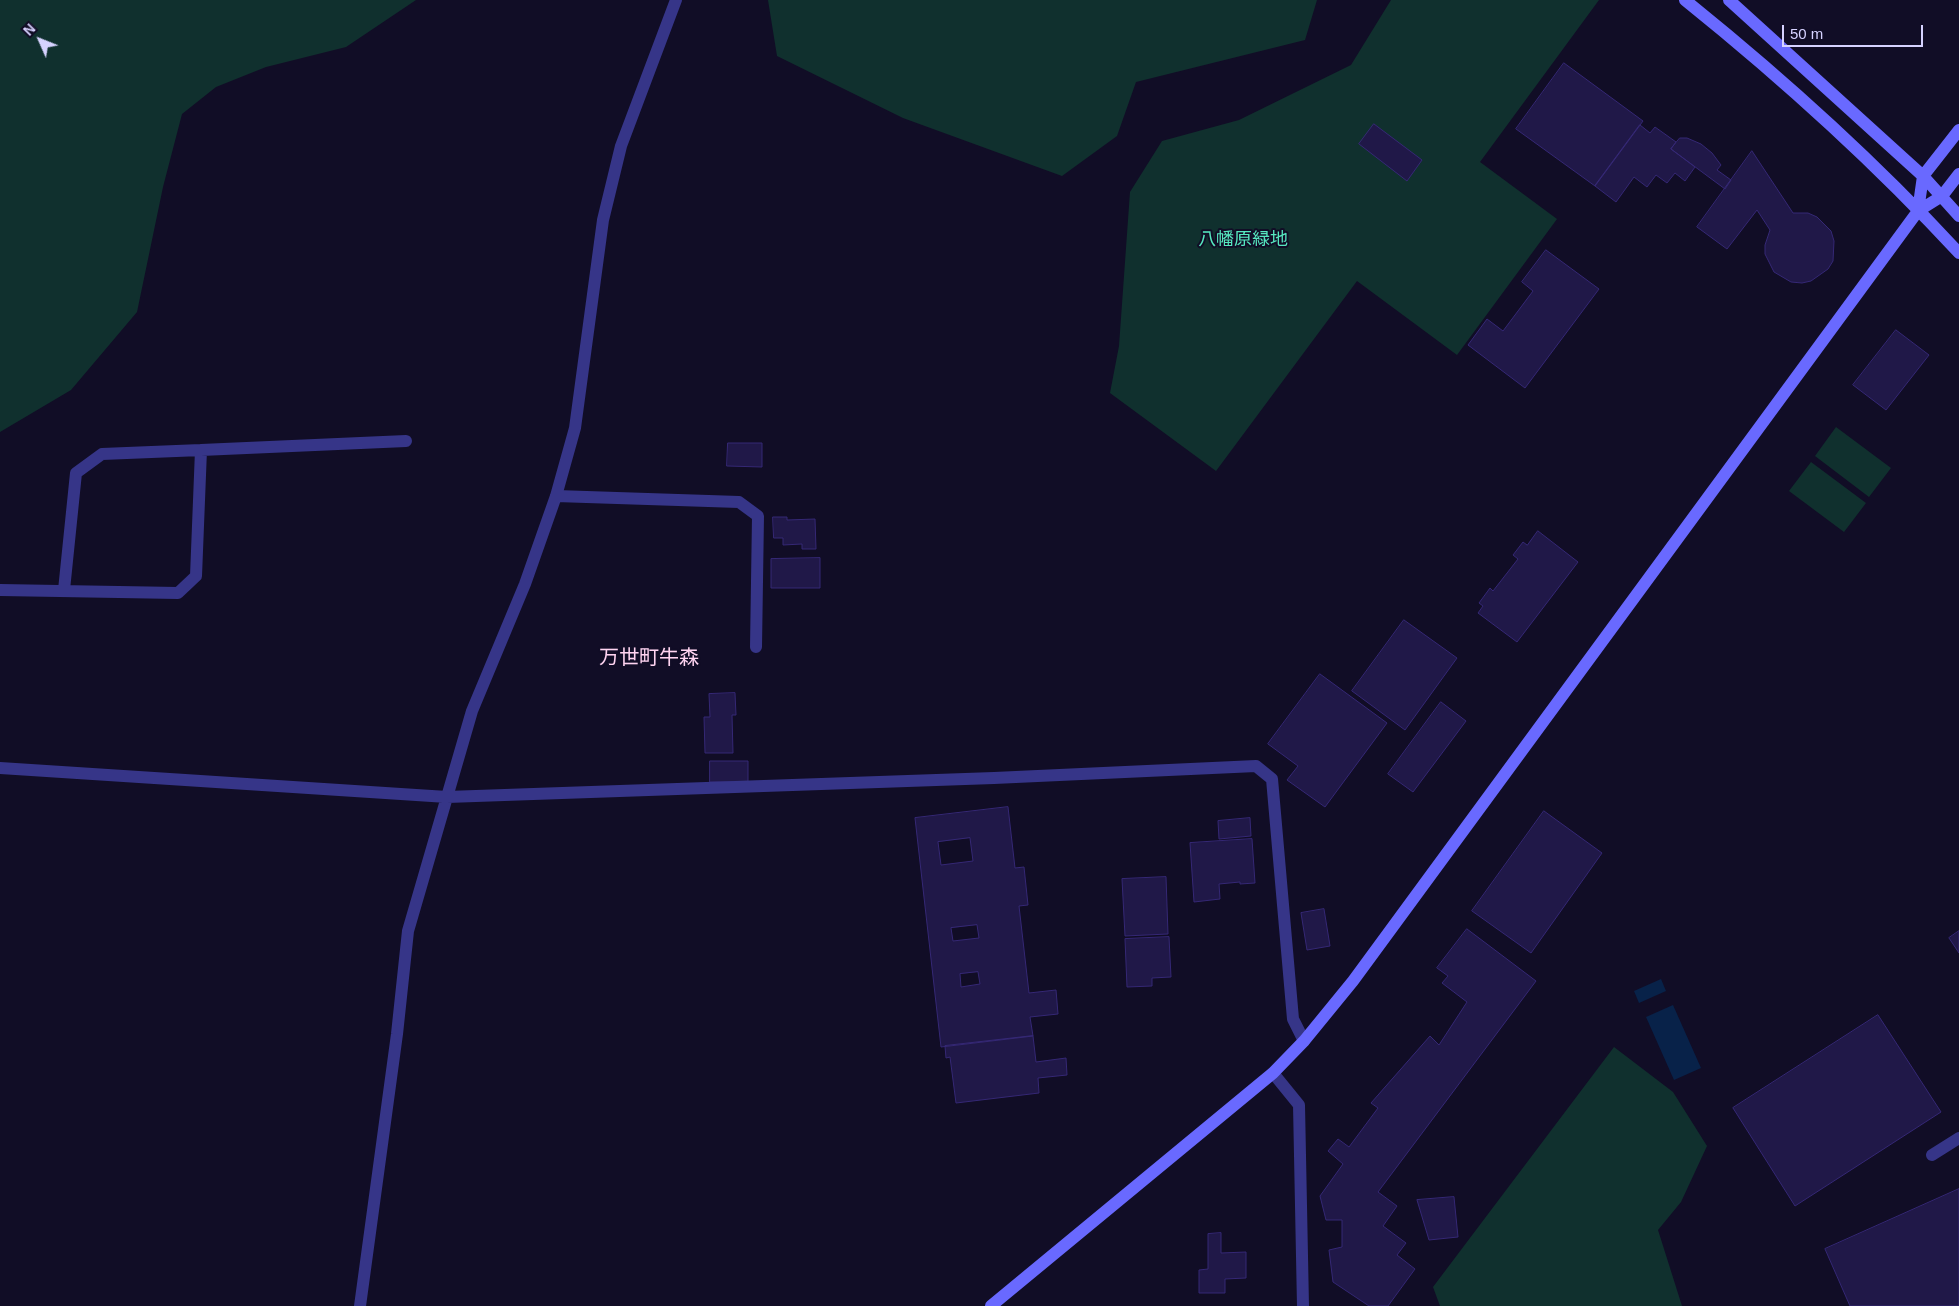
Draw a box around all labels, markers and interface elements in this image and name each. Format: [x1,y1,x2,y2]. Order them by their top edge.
north arrow [15,15,65,65]
scale bar [1784,15,1925,47]
text: N [20,20,38,39]
text: 50 m [1790,25,1823,42]
park label: 八幡原緑地 [1198,229,1288,251]
district label: 万世町牛森 [599,646,699,670]

